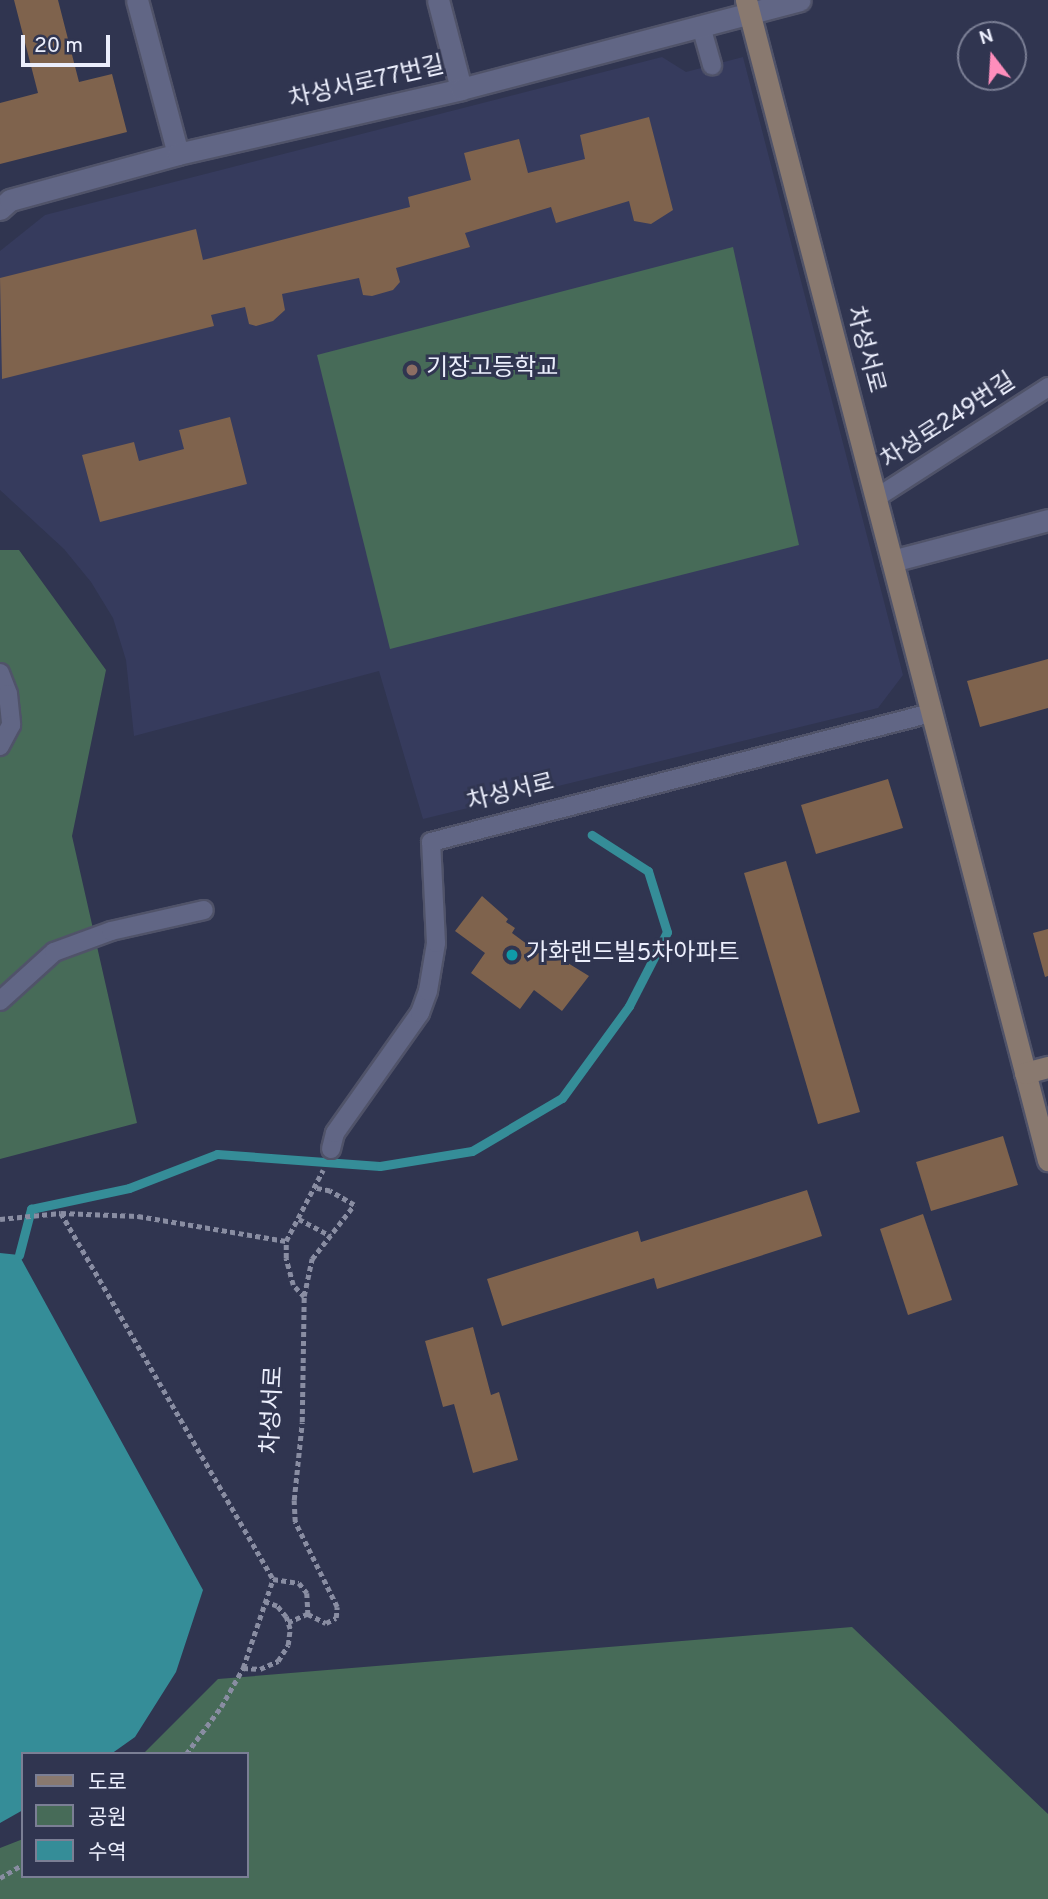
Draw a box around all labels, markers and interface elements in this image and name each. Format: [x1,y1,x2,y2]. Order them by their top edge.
scale bar [24,21,114,65]
north arrow [957,21,1027,91]
text: N [976,24,996,51]
text: 20 m [34,33,83,60]
street label: 차성서로77번길 [287,52,447,116]
street label: 차성서로 [839,304,889,396]
place label: 기장고등학교 [426,356,558,384]
marker: 기장고등학교 [404,362,420,378]
street label: 차성로249번길 [877,368,1021,476]
street label: 차성서로 [465,769,557,819]
place label: 가화랜드빌5차아파트 [526,941,740,969]
marker: 가화랜드빌5차아파트 [504,947,520,963]
street label: 차성서로 [257,1365,291,1455]
legend [21,1752,248,1878]
text: 도로 [88,1770,127,1797]
text: 공원 [88,1805,127,1832]
text: 수역 [88,1840,127,1867]

